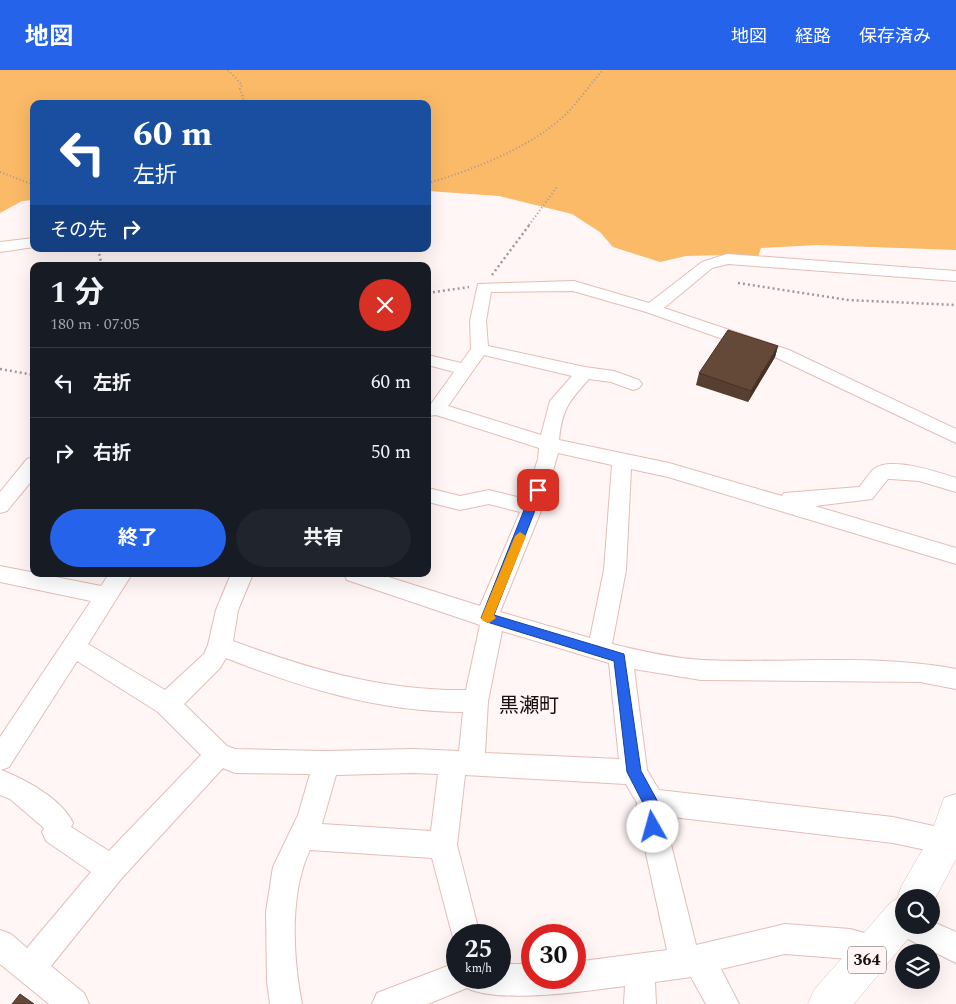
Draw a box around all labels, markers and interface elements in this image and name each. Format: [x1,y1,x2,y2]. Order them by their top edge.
text: 地図 [25,19,73,55]
text: 地図 [731,23,767,50]
text: 経路 [795,23,831,50]
text: 保存済み [859,23,931,50]
text: 60 m [133,108,213,161]
icon: left [50,120,115,185]
text: 左折 [133,159,177,192]
icon: right [117,215,145,243]
text: その先 [50,216,107,245]
text: 1 分 [50,270,104,316]
button: close [359,279,411,331]
text: 180 m · 07:05 [50,312,140,336]
text: 60 m [371,368,411,397]
icon: left [50,369,78,397]
text: 左折 [93,369,131,398]
text: 50 m [371,438,411,467]
icon: right [50,439,78,467]
text: 右折 [93,439,131,468]
pin [517,469,559,511]
icon: arrive [524,476,552,504]
button: 終了 [50,509,226,567]
button: 共有 [236,509,411,567]
district label: 黒瀬町 [499,691,559,721]
position arrow [626,800,678,852]
map controls [895,889,940,989]
button: search [895,889,940,934]
speed limit sign: 30 [521,924,586,989]
text: 25 [464,931,493,969]
button: layers [895,944,940,989]
road number: 364 [848,946,886,974]
text: km/h [465,959,492,978]

